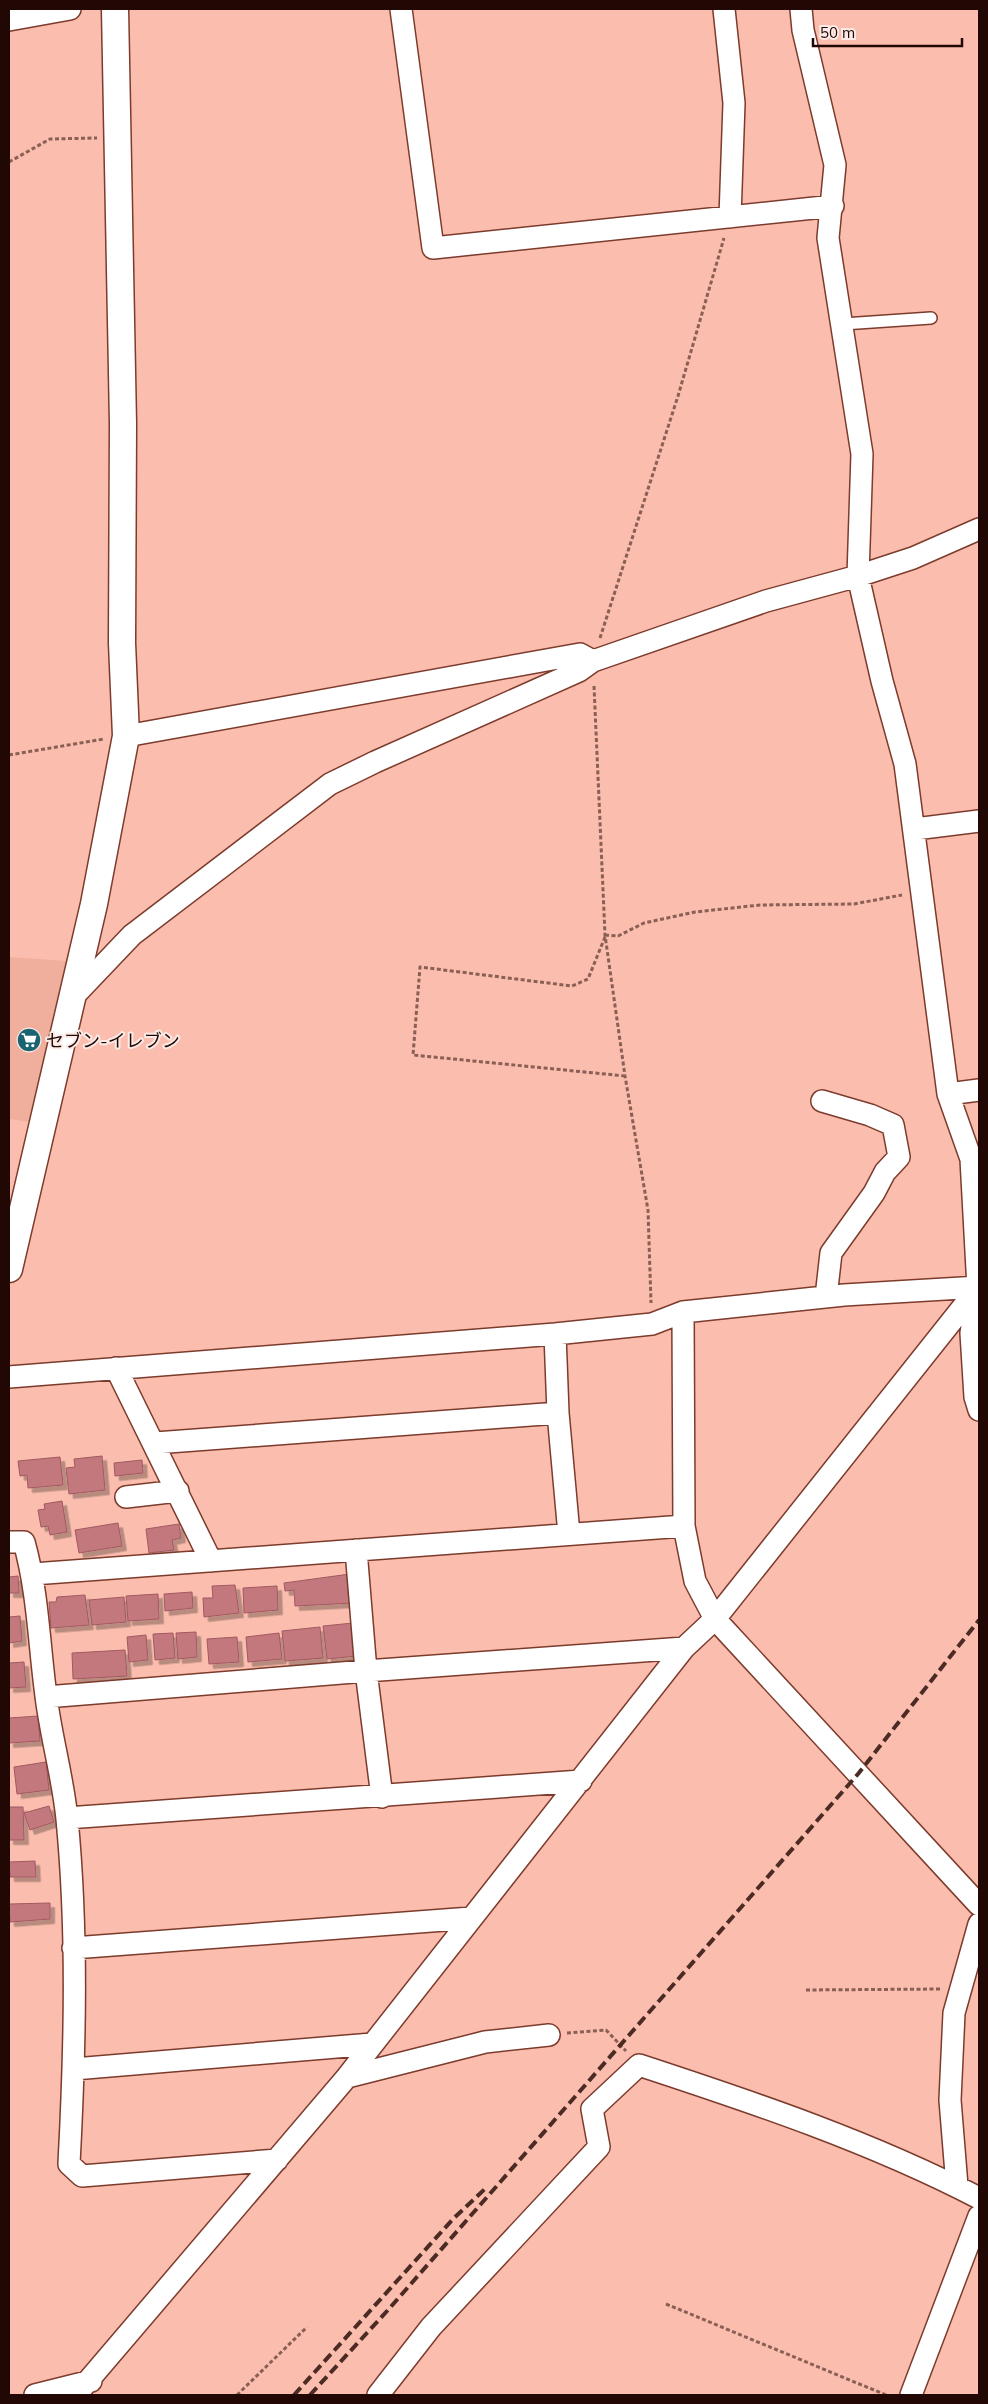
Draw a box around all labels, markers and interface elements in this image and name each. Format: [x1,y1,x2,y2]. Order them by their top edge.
scale bar [813,15,962,47]
text: 50 m [820,23,855,42]
supermarket icon: セブン-イレブン [16,1027,42,1053]
place label: セブン-イレブン [46,1029,180,1052]

